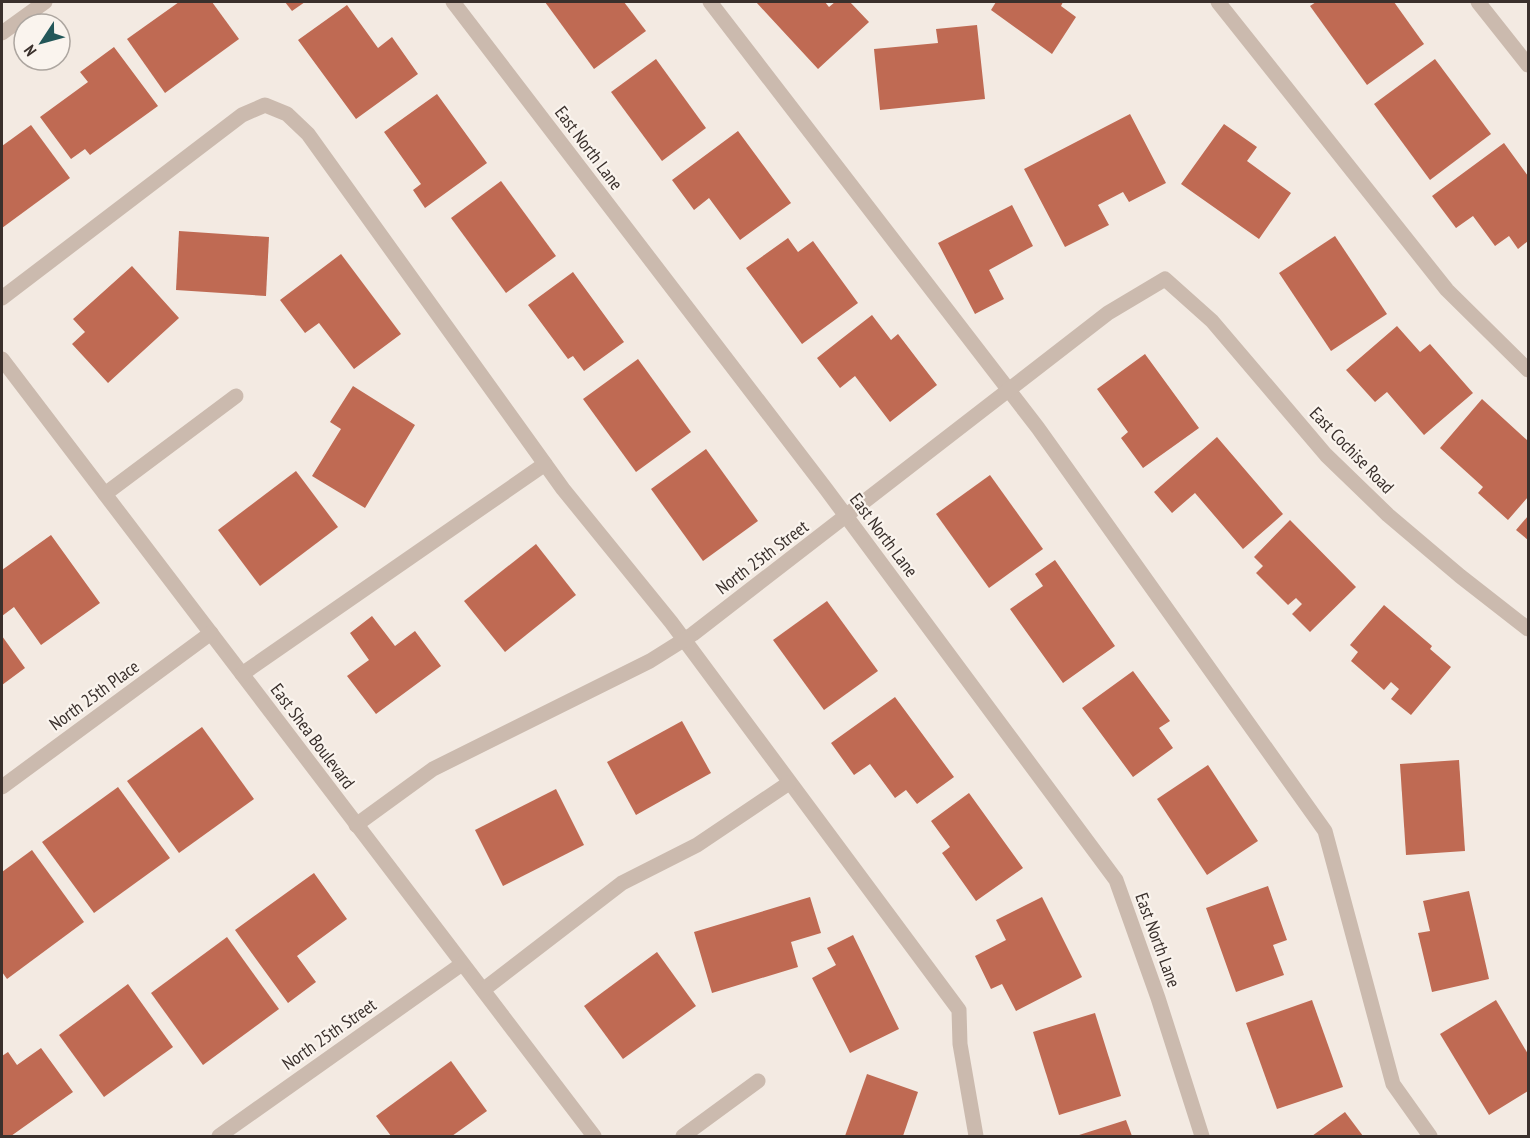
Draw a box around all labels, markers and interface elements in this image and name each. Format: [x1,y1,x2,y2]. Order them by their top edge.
north arrow [12,12,72,72]
text: N [19,41,40,60]
street label: East North Lane [550,102,628,194]
street label: East Cochise Road [1305,402,1399,498]
street label: East North Lane [845,489,923,581]
street label: North 25th Street [711,515,813,599]
street label: North 25th Place [45,655,143,735]
street label: East Shea Boulevard [266,679,360,793]
street label: East North Lane [1130,890,1186,990]
street label: North 25th Street [277,993,381,1075]

